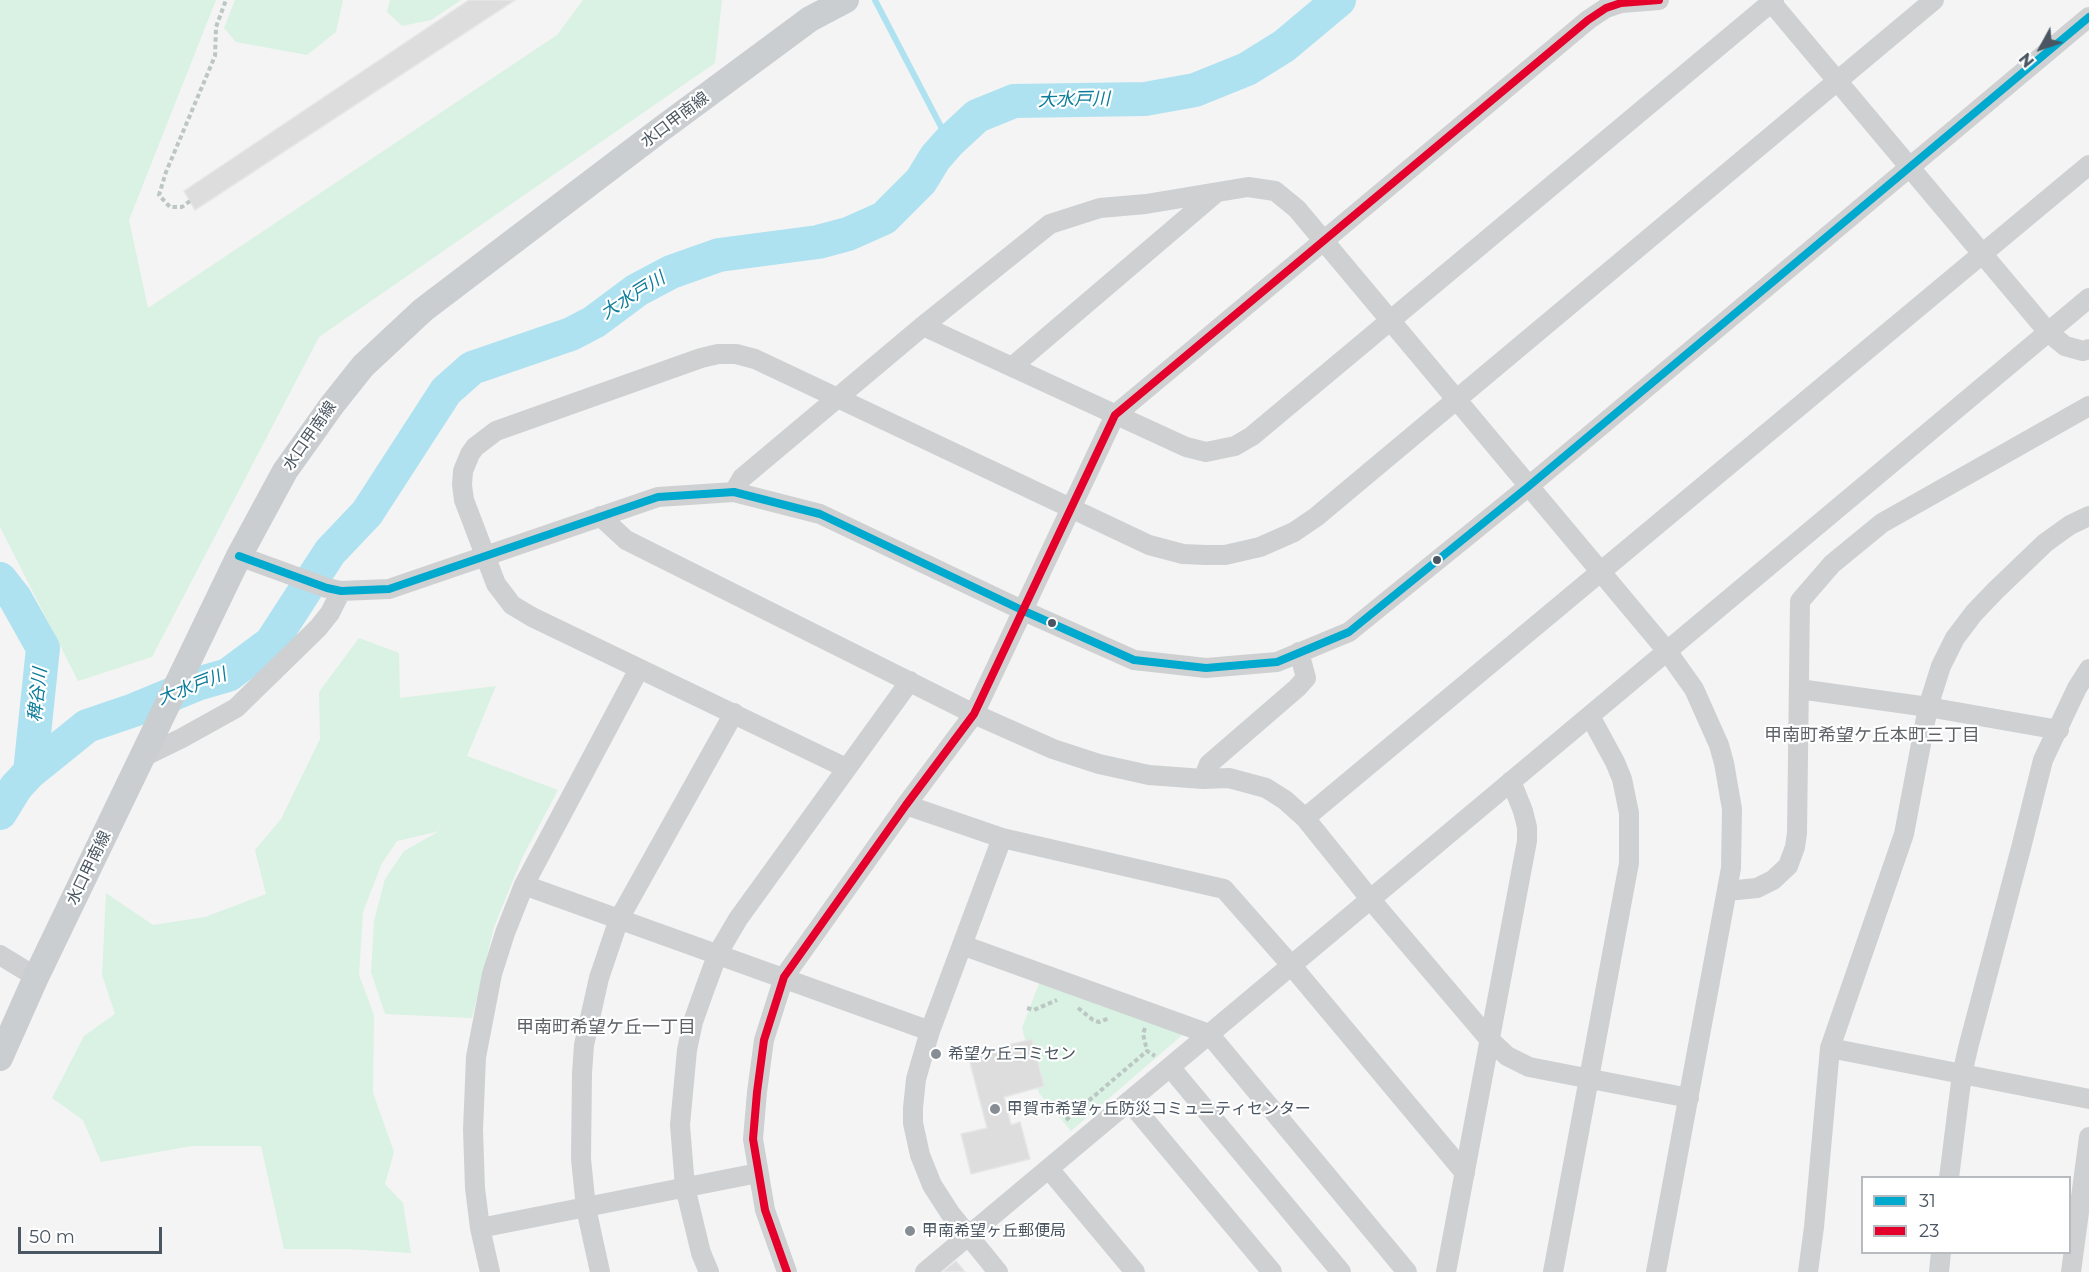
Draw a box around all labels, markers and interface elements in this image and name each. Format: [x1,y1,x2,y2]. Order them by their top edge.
north arrow [2011,18,2071,78]
text: N [2015,49,2038,71]
street label: 水口甲南線 [637,88,713,152]
water label: 大水戸川 [1038,89,1110,111]
water label: 大水戸川 [597,268,669,324]
street label: 水口甲南線 [279,398,341,474]
unlabelled marker [1431,554,1443,566]
unlabelled marker [1046,617,1058,629]
water label: 大水戸川 [155,664,229,710]
water label: 稗谷川 [24,667,52,723]
district label: 甲南町希望ケ丘本町三丁目 [1764,725,1980,747]
street label: 水口甲南線 [63,828,115,908]
district label: 甲南町希望ケ丘一丁目 [516,1017,696,1039]
place label: 希望ケ丘コミセン [948,1044,1076,1064]
marker: 希望ケ丘コミセン [929,1047,943,1061]
place label: 甲賀市希望ヶ丘防災コミュニティセンター [1007,1099,1311,1119]
marker: 甲賀市希望ヶ丘防災コミュニティセンター [988,1102,1002,1116]
legend [1861,1176,2071,1254]
text: 31 [1919,1190,1936,1212]
scale bar [21,1215,165,1253]
text: 23 [1919,1220,1939,1242]
place label: 甲南希望ヶ丘郵便局 [922,1221,1066,1241]
marker: 甲南希望ヶ丘郵便局 [903,1224,917,1238]
text: 50 m [29,1226,75,1248]

